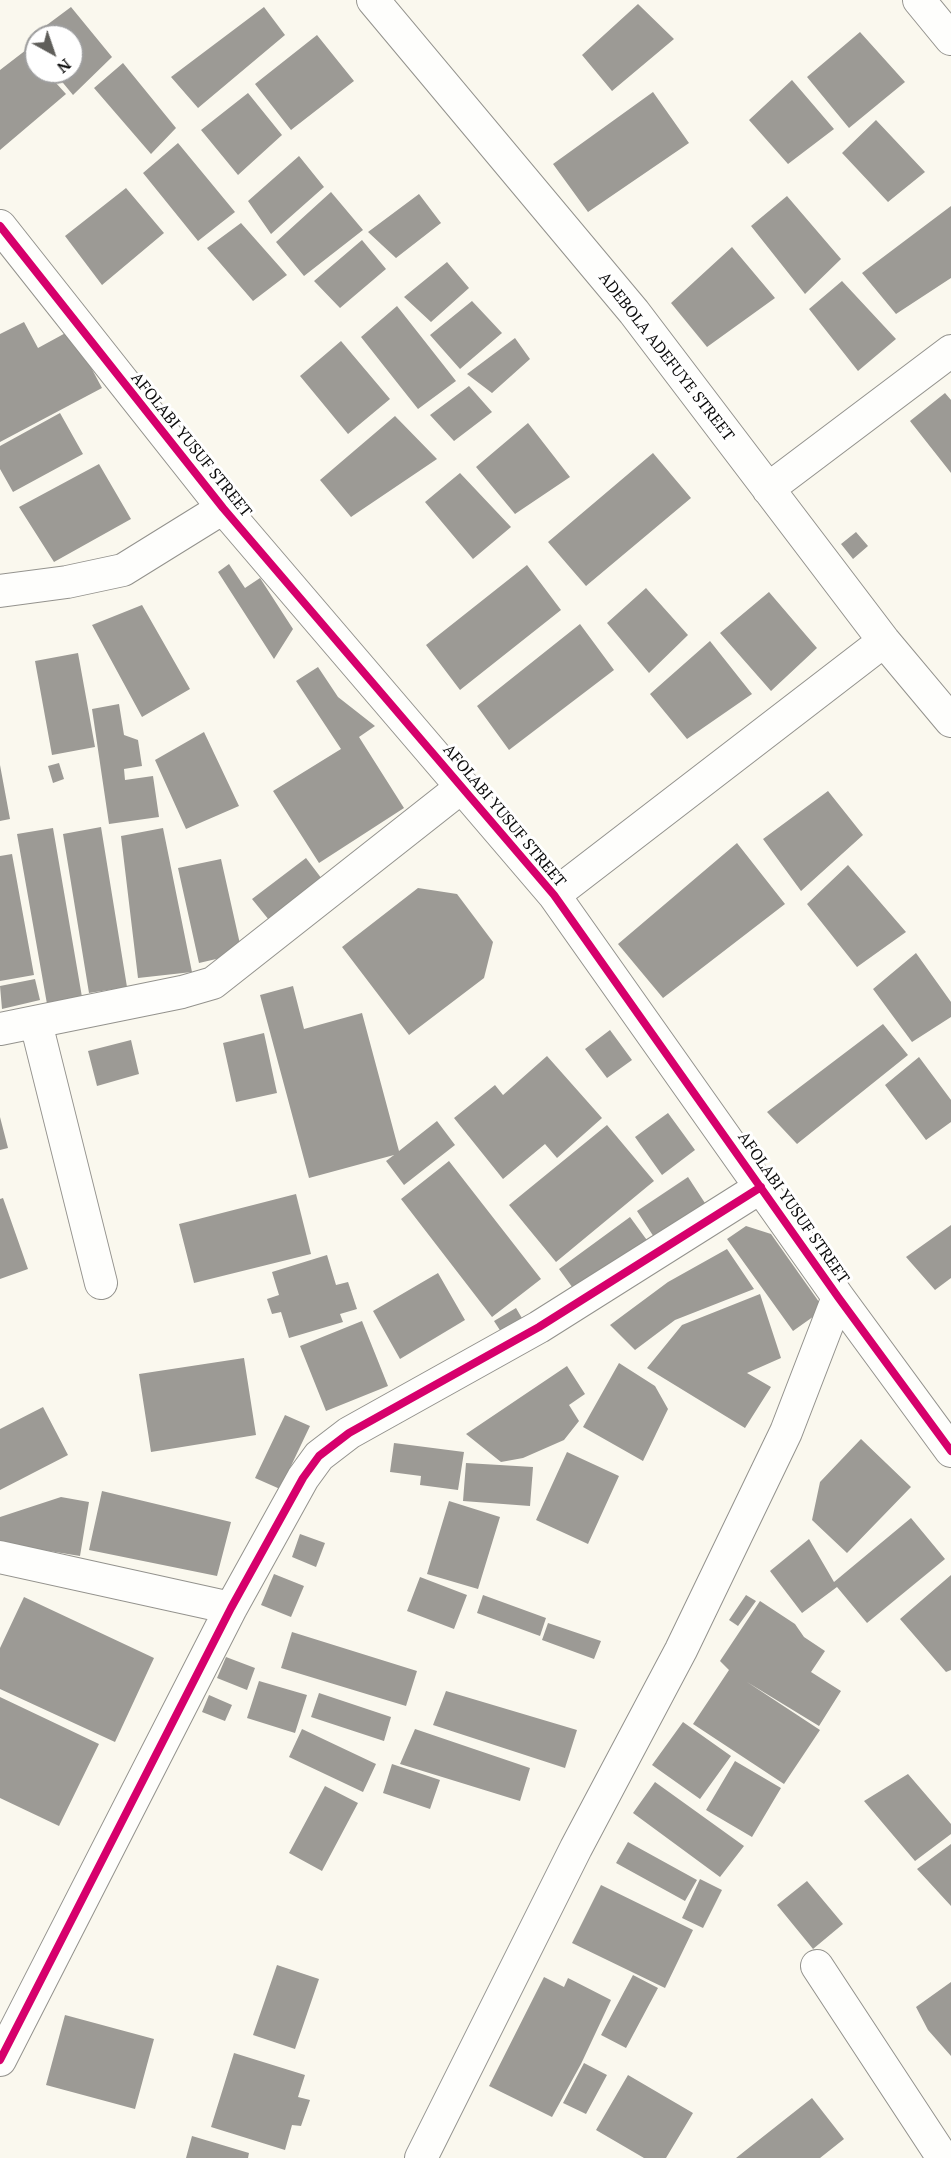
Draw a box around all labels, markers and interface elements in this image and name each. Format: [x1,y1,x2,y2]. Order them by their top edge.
north arrow [24,24,84,84]
text: N [53,54,76,79]
street label: ADEBOLA ADEFUYE STREET [594,269,738,445]
street label: AFOLABI YUSUF STREET [127,369,255,521]
street label: AFOLABI YUSUF STREET [439,741,569,891]
street label: AFOLABI YUSUF STREET [733,1128,853,1288]

